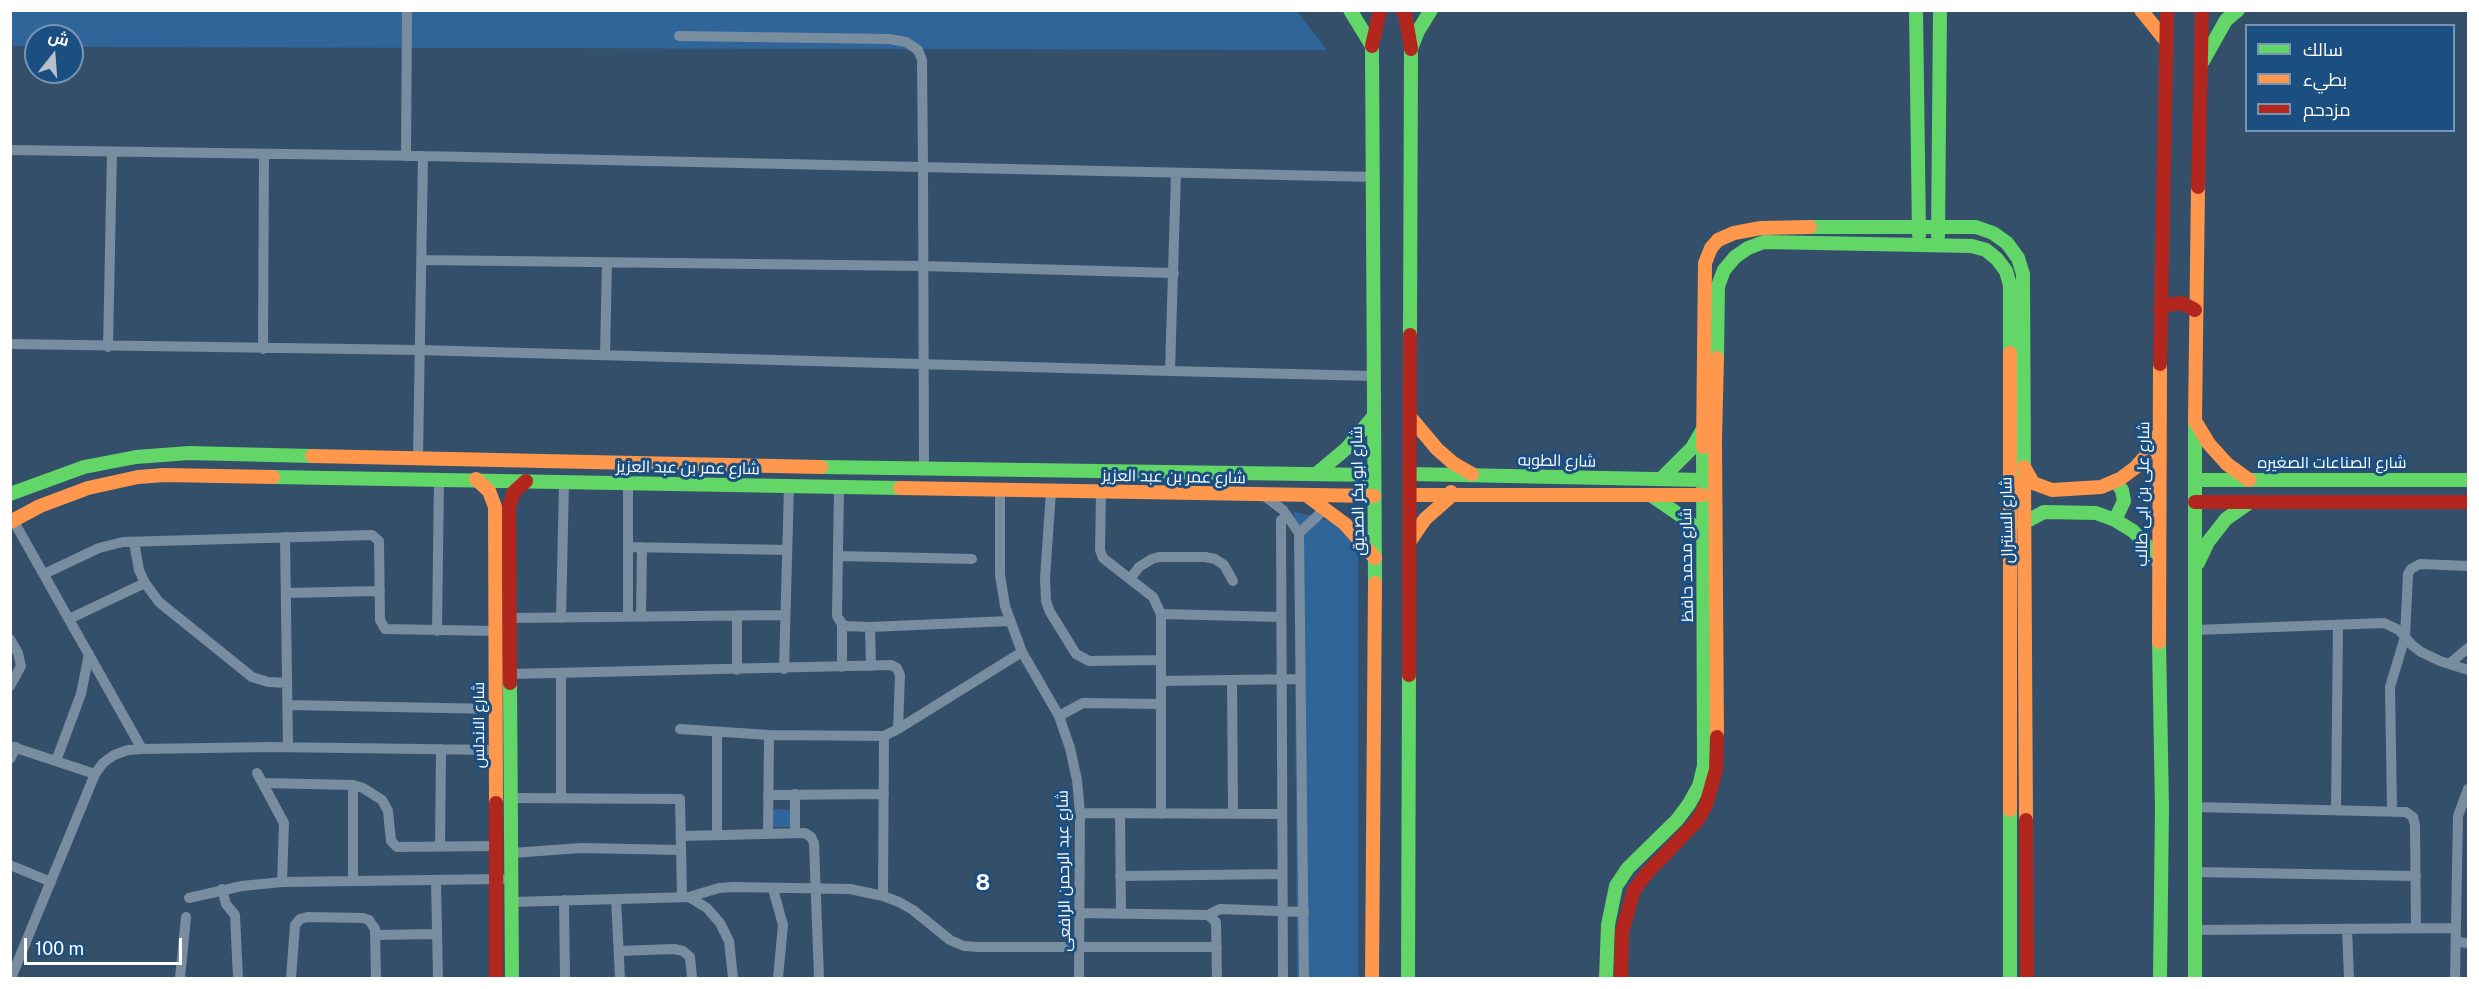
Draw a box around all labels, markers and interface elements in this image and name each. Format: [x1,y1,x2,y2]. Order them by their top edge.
north arrow [24,24,84,84]
legend [2245,24,2455,132]
text: ش [46,26,71,50]
text: سالك [2303,39,2343,60]
text: بطيء [2303,69,2347,90]
text: مزدحم [2303,99,2351,120]
street label: شارع على بن ابى طالب [2132,421,2154,567]
street label: شارع ابو بكر الصديق [1347,426,1369,556]
street label: شارع الطوبه [1518,451,1596,471]
street label: شارع الصناعات الصغيره [2258,453,2406,473]
street label: شارع عمر بن عبد العزيز [616,457,760,479]
street label: شارع عمر بن عبد العزيز [1102,466,1246,488]
street label: شارع السنترال [1997,477,2017,563]
street label: شارع محمد حافظ [1676,508,1698,622]
street label: شارع الاندلس [469,682,489,768]
street label: شارع عبد الرحمن الرافعى [1053,790,1075,952]
district label: 8 [976,870,990,896]
scale bar [27,926,184,964]
text: 100 m [35,938,84,959]

